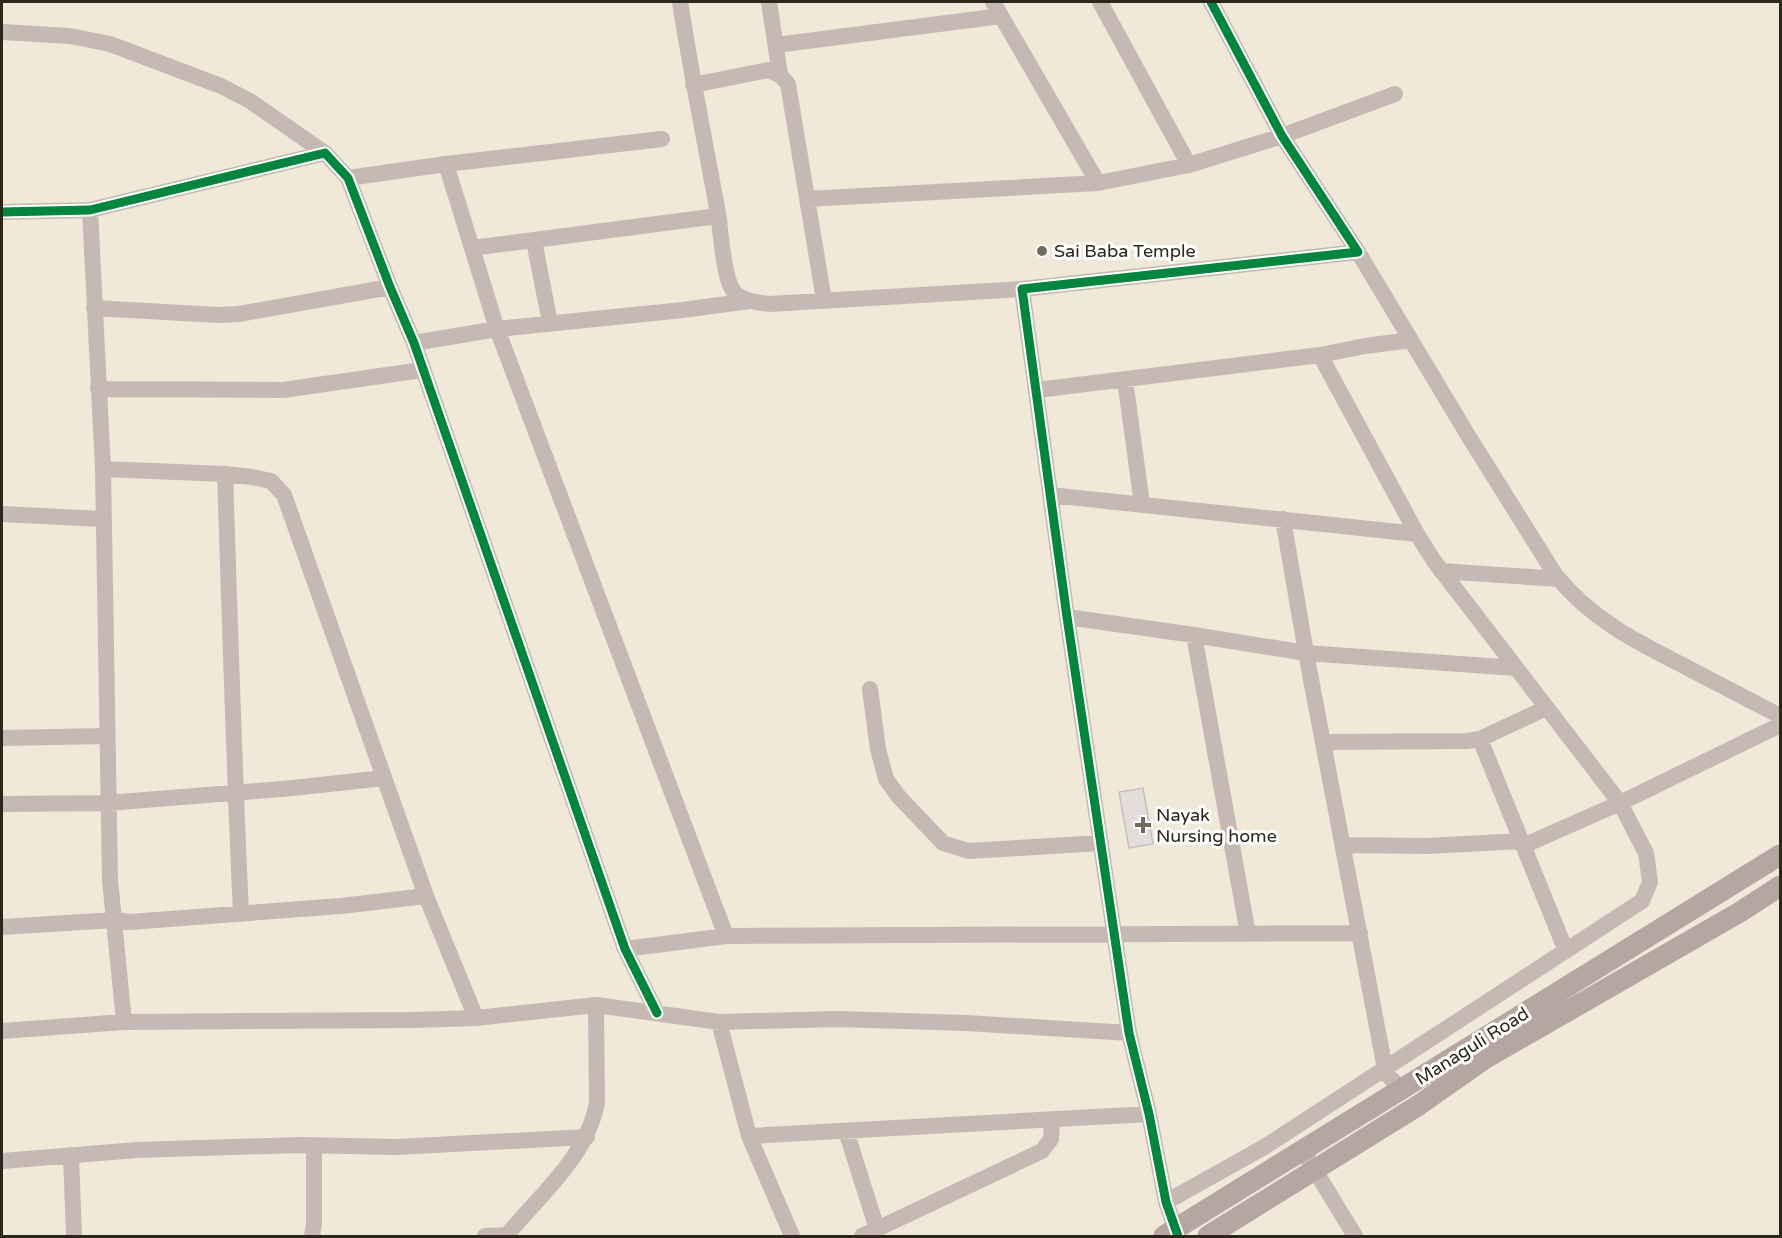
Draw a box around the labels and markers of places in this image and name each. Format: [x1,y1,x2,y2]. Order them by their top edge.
place label: Sai Baba Temple [1054,240,1196,262]
marker: Sai Baba Temple [1035,244,1049,258]
place label: Nayak Nursing home [1156,804,1277,847]
marker: Nayak Nursing home [1134,816,1152,834]

